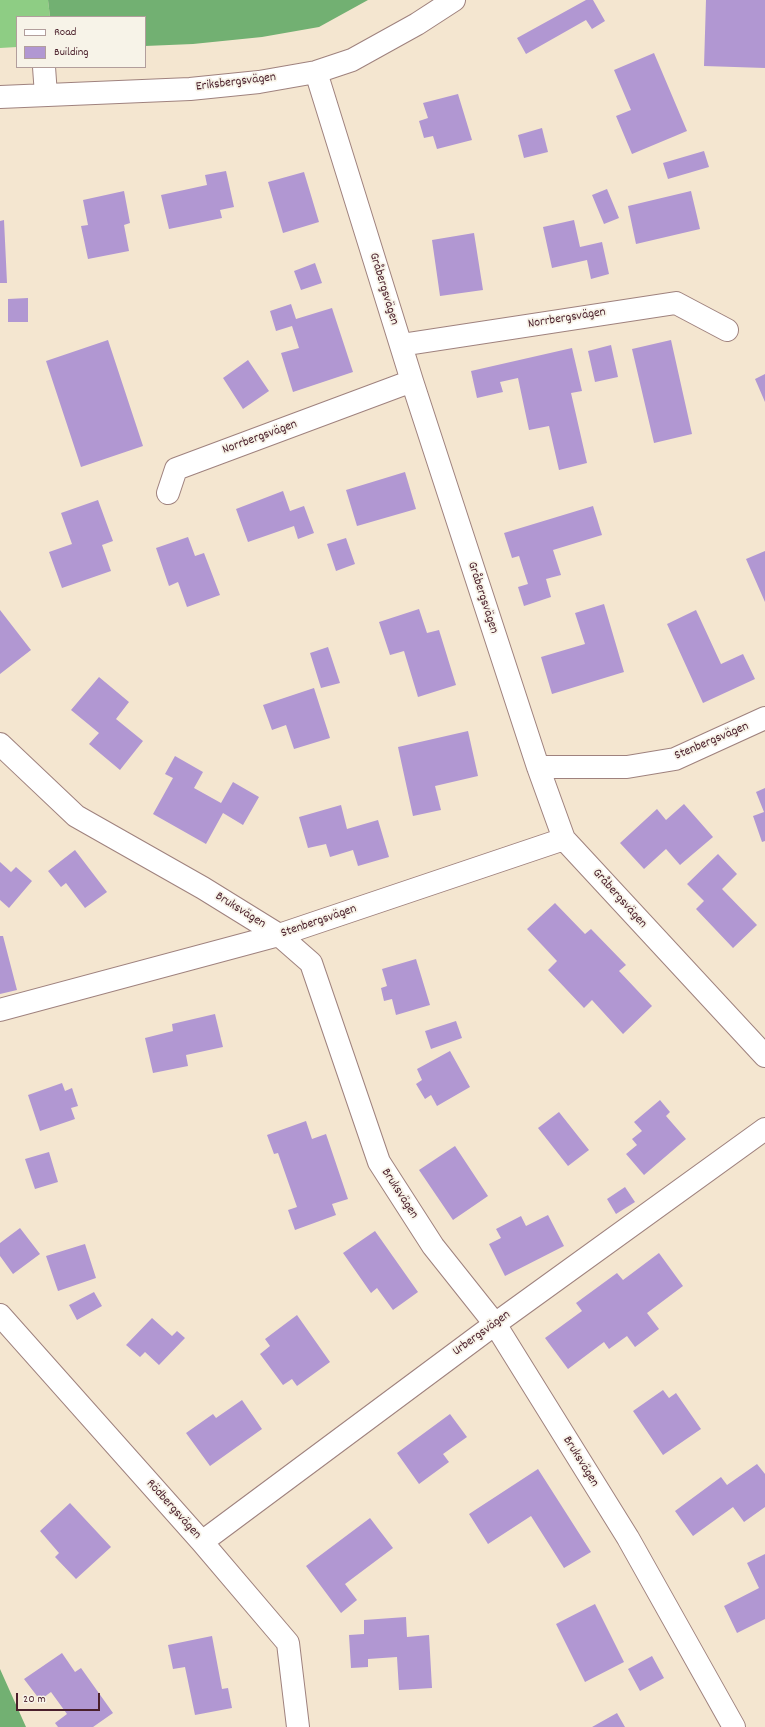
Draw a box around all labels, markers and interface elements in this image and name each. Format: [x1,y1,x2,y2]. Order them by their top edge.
legend [16,16,146,68]
text: Road [54,24,76,41]
text: Building [54,44,89,61]
street label: Eriksbergsvägen [195,70,277,96]
street label: Gråbergsvägen [365,251,401,327]
street label: Norrbergsvägen [527,305,607,333]
street label: Norrbergsvägen [220,417,300,459]
street label: Gråbergsvägen [463,560,501,636]
street label: Stenbergsvägen [673,719,751,765]
street label: Gråbergsvägen [588,866,650,932]
street label: Bruksvägen [212,889,268,933]
street label: Stenbergsvägen [279,902,359,942]
street label: Bruksvägen [377,1166,421,1222]
street label: Urbergsvägen [450,1308,514,1360]
street label: Bruksvägen [558,1434,602,1490]
street label: Rödbergsvägen [142,1477,204,1543]
scale bar [18,1685,102,1711]
text: 20 m [23,1691,46,1708]

